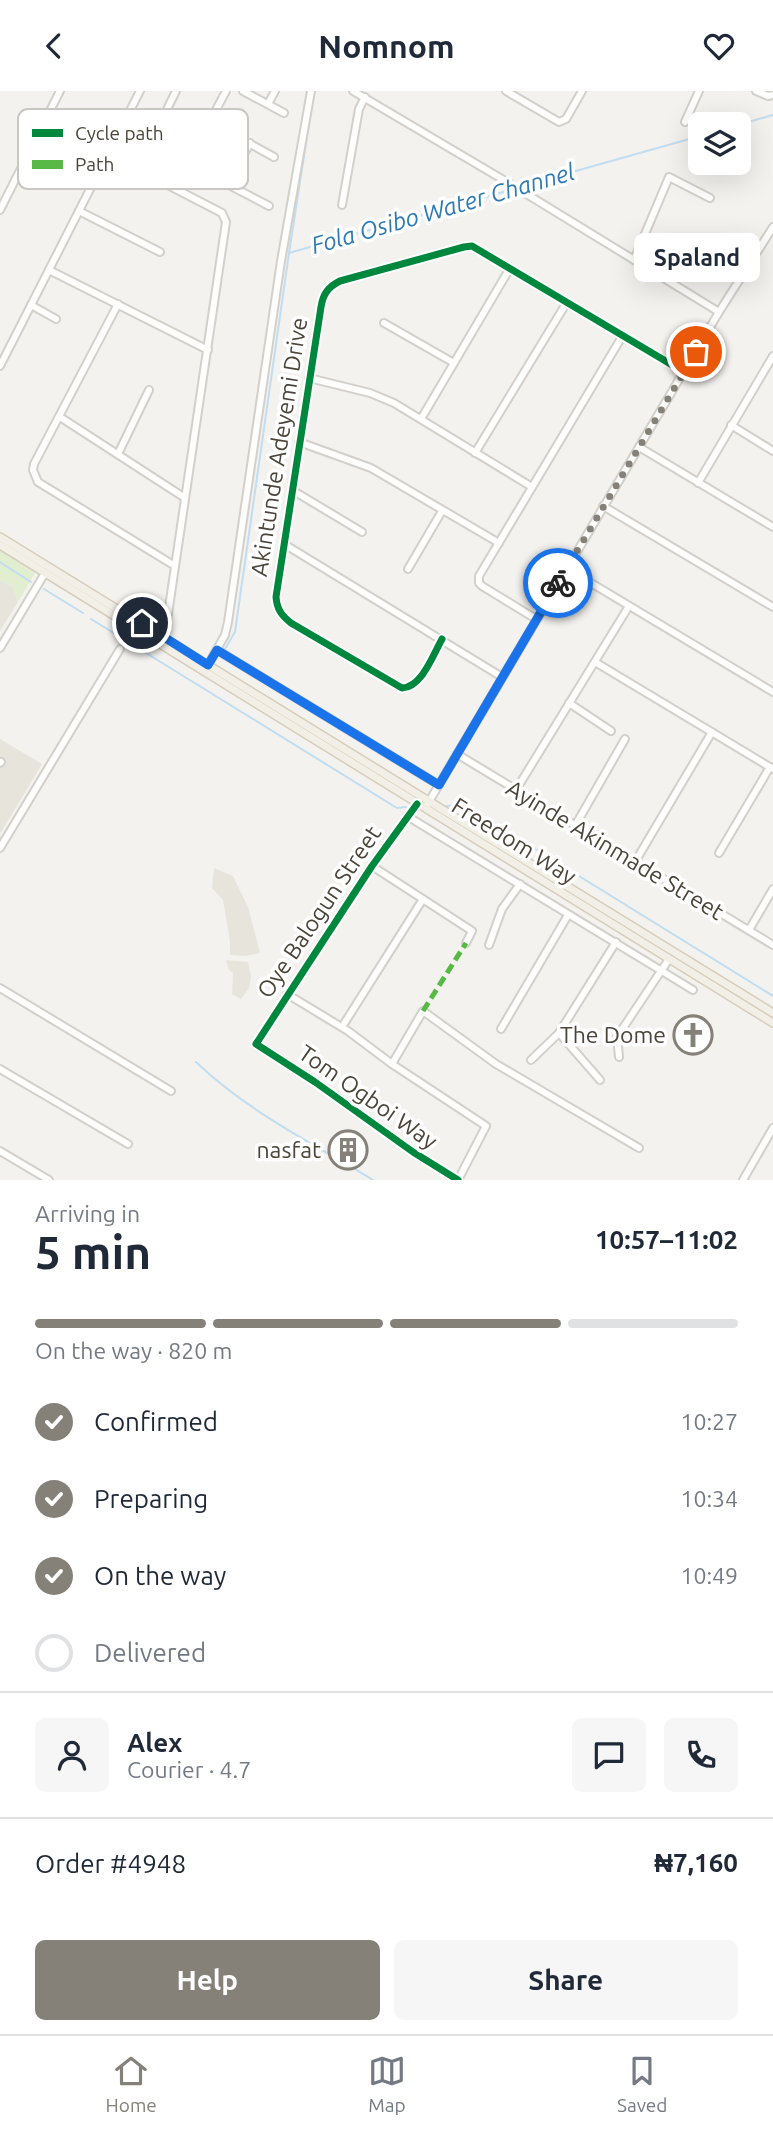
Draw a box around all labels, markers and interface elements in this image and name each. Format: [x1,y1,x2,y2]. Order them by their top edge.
icon: back [35,27,73,65]
icon: heart [700,27,738,65]
text: Nomnom [318,28,455,64]
legend [18,109,248,189]
map controls [688,112,751,175]
button: layers [688,112,751,175]
text: Cycle path [75,122,164,144]
text: Path [75,153,114,175]
water label: Fola Osibo Water Channel [308,158,578,259]
callout: Spaland [633,233,759,282]
text: Spaland [654,245,740,270]
street label: Akintunde Adeyemi Drive [246,316,311,578]
pin [666,322,726,382]
icon: bag [677,333,715,371]
courier [523,548,593,618]
icon: bike [539,564,577,602]
pin [112,593,172,653]
icon: home [123,604,161,642]
street label: Ayinde Akinmade Street [502,775,728,924]
street label: Freedom Way [448,792,581,889]
street label: Oye Balogun Street [252,821,385,1002]
church icon: The Dome [672,1014,714,1056]
place label: The Dome [560,1022,666,1047]
street label: Tom Ogboi Way [294,1040,442,1154]
building icon: nasfat [327,1129,369,1171]
place label: nasfat [256,1137,321,1162]
text: Arriving in [35,1201,140,1226]
text: 10:57–11:02 [595,1225,738,1254]
text: 5 min [35,1226,151,1278]
text: On the way · 820 m [35,1338,232,1363]
icon: check [35,1403,73,1441]
text: Confirmed [94,1407,218,1436]
text: 10:27 [680,1409,738,1434]
icon: check [35,1480,73,1518]
text: Preparing [94,1484,208,1513]
text: 10:34 [680,1486,738,1511]
icon: check [35,1557,73,1595]
text: On the way [94,1561,226,1590]
text: 10:49 [680,1563,738,1588]
text: Delivered [94,1638,206,1667]
button: person [35,1718,109,1792]
button: chat [572,1718,646,1792]
button: phone [664,1718,738,1792]
text: Alex [127,1728,182,1757]
text: Courier · 4.7 [127,1757,251,1782]
text: ₦7,160 [654,1848,738,1877]
text: Order #4948 [35,1849,186,1878]
button: Help [35,1940,380,2020]
button: Share [394,1940,738,2020]
tab: Home [106,2052,157,2116]
tab: Map [368,2052,406,2116]
tab: Saved [617,2052,667,2116]

